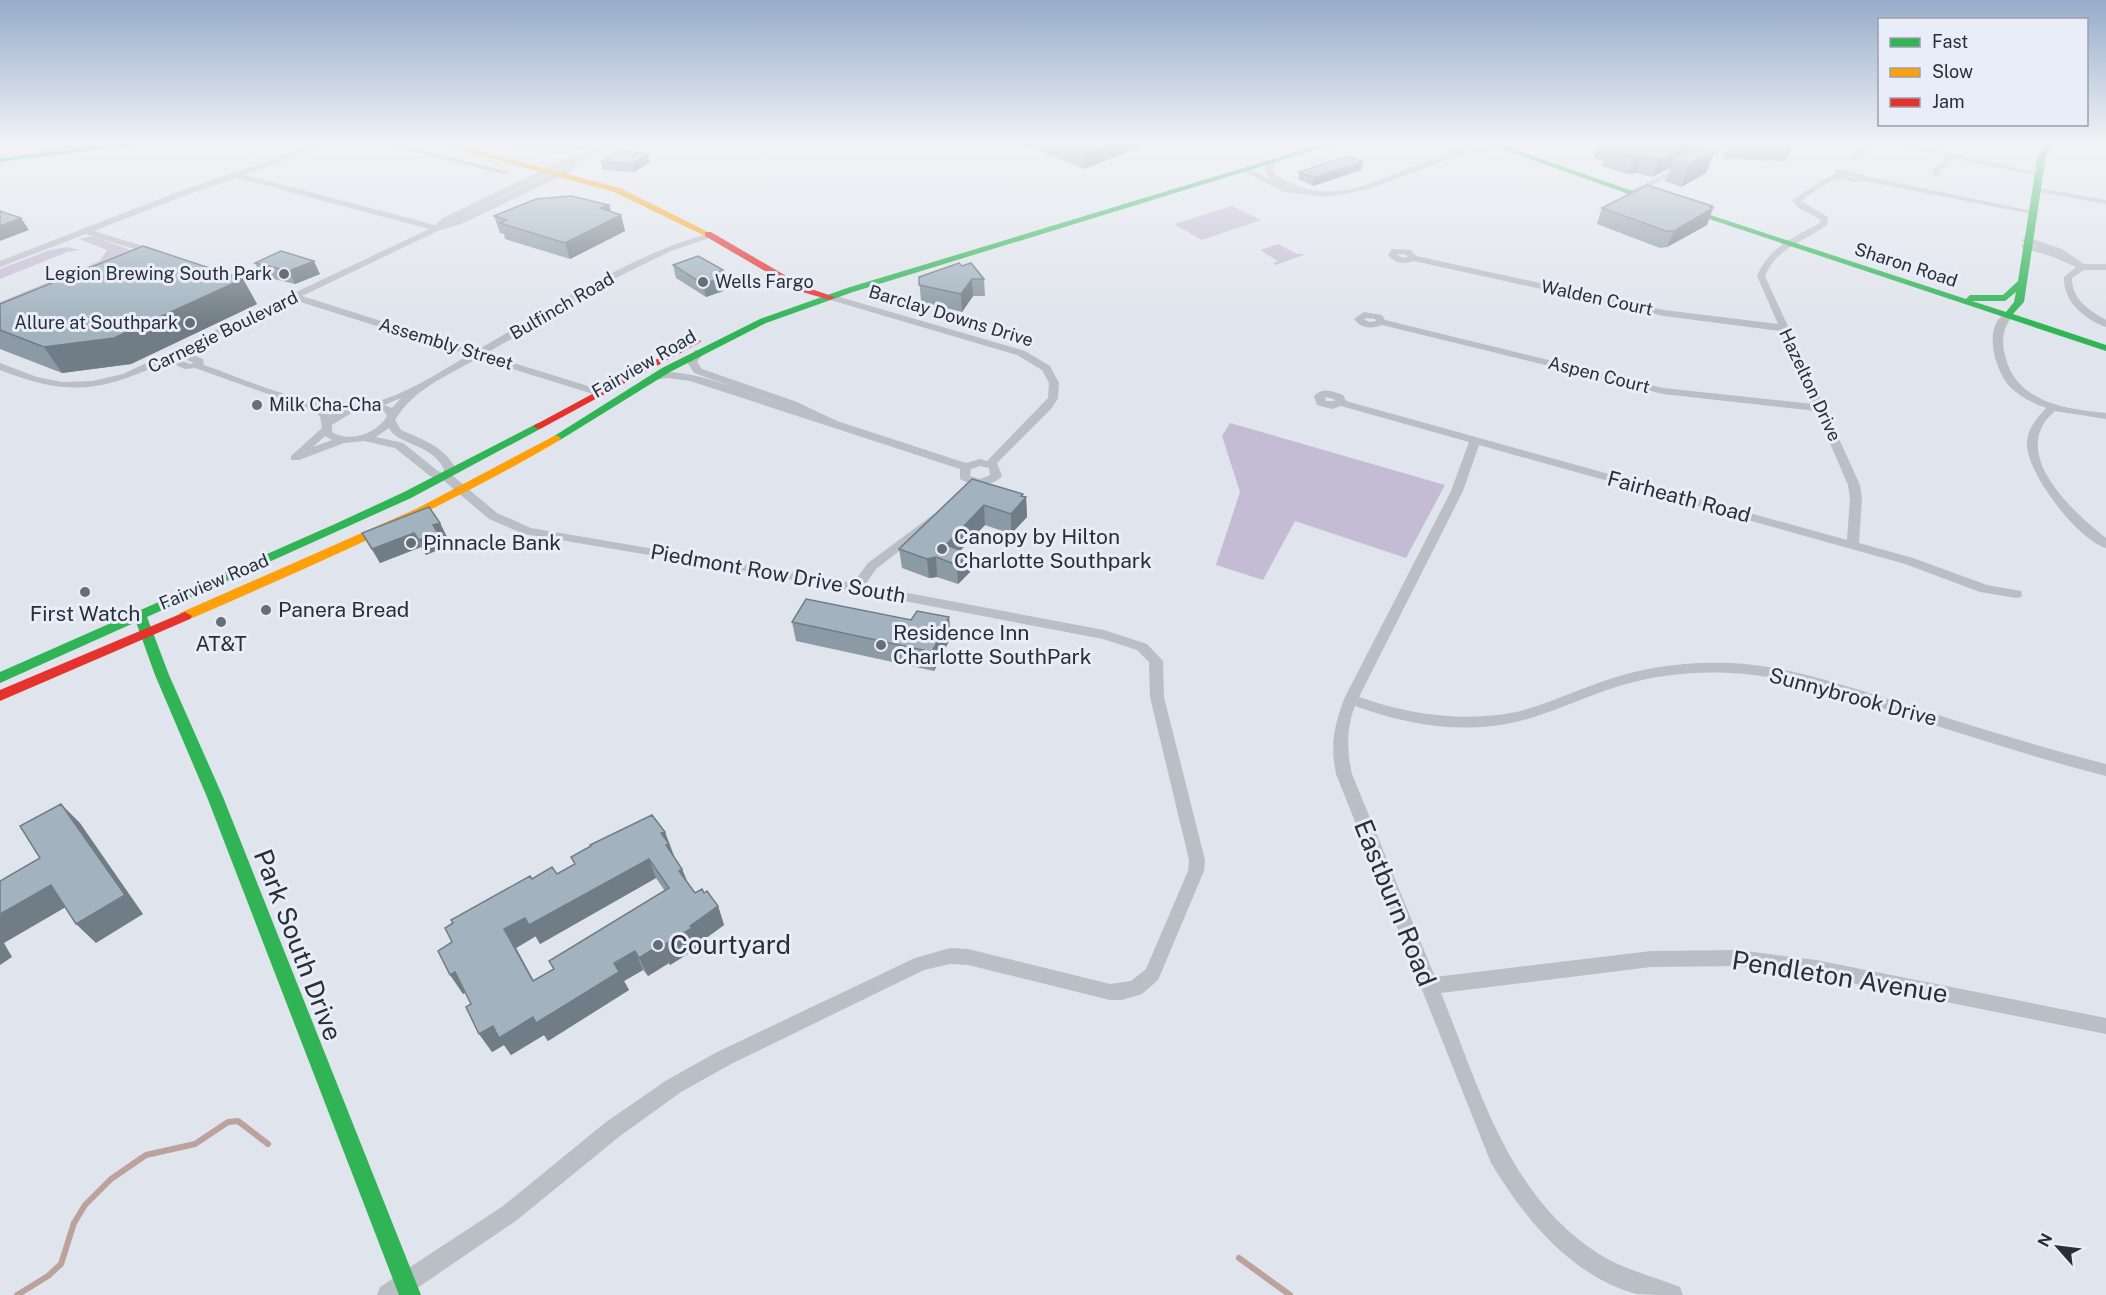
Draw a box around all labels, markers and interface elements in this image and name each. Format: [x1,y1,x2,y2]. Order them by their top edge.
legend [1878,18,2088,126]
text: Fast [1932,31,1968,52]
text: Slow [1932,61,1973,82]
text: Jam [1932,91,1965,112]
street label: Sharon Road [1852,238,1960,291]
place label: Legion Brewing South Park [45,263,272,284]
marker: Legion Brewing South Park [277,267,291,281]
street label: Bulfinch Road [506,267,617,344]
place label: Wells Fargo [715,271,814,292]
marker: Wells Fargo [696,275,710,289]
street label: Walden Court [1539,275,1655,320]
street label: Barclay Downs Drive [866,280,1036,351]
street label: Carnegie Boulevard [144,286,301,377]
place label: Allure at Southpark [14,312,178,333]
street label: Assembly Street [377,313,516,374]
marker: Allure at Southpark [183,316,197,330]
street label: Fairview Road [588,325,700,402]
street label: Hazelton Drive [1775,325,1846,445]
street label: Aspen Court [1546,352,1652,397]
place label: Milk Cha-Cha [269,394,382,415]
marker: Milk Cha-Cha [250,398,264,412]
street label: Fairheath Road [1605,465,1754,528]
place label: Canopy by Hilton Charlotte Southpark [954,524,1152,573]
place label: Pinnacle Bank [423,530,561,555]
marker: Pinnacle Bank [404,536,418,550]
street label: Piedmont Row Drive South [649,539,908,608]
marker: Canopy by Hilton Charlotte Southpark [935,542,949,556]
street label: Fairview Road [156,549,272,614]
marker: First Watch [78,585,92,599]
place label: Panera Bread [278,597,409,622]
place label: First Watch [30,601,140,626]
marker: Panera Bread [259,603,273,617]
marker: AT&T [214,615,228,629]
place label: Residence Inn Charlotte SouthPark [893,620,1092,669]
place label: AT&T [195,631,247,656]
marker: Residence Inn Charlotte SouthPark [874,638,888,652]
street label: Sunnybrook Drive [1766,662,1940,731]
street label: Eastburn Road [1348,815,1443,991]
street label: Park South Drive [248,845,349,1045]
place label: Courtyard [670,929,791,960]
marker: Courtyard [651,938,665,952]
street label: Pendleton Avenue [1730,944,1950,1009]
north arrow [2028,1217,2088,1277]
text: N [2034,1230,2057,1250]

